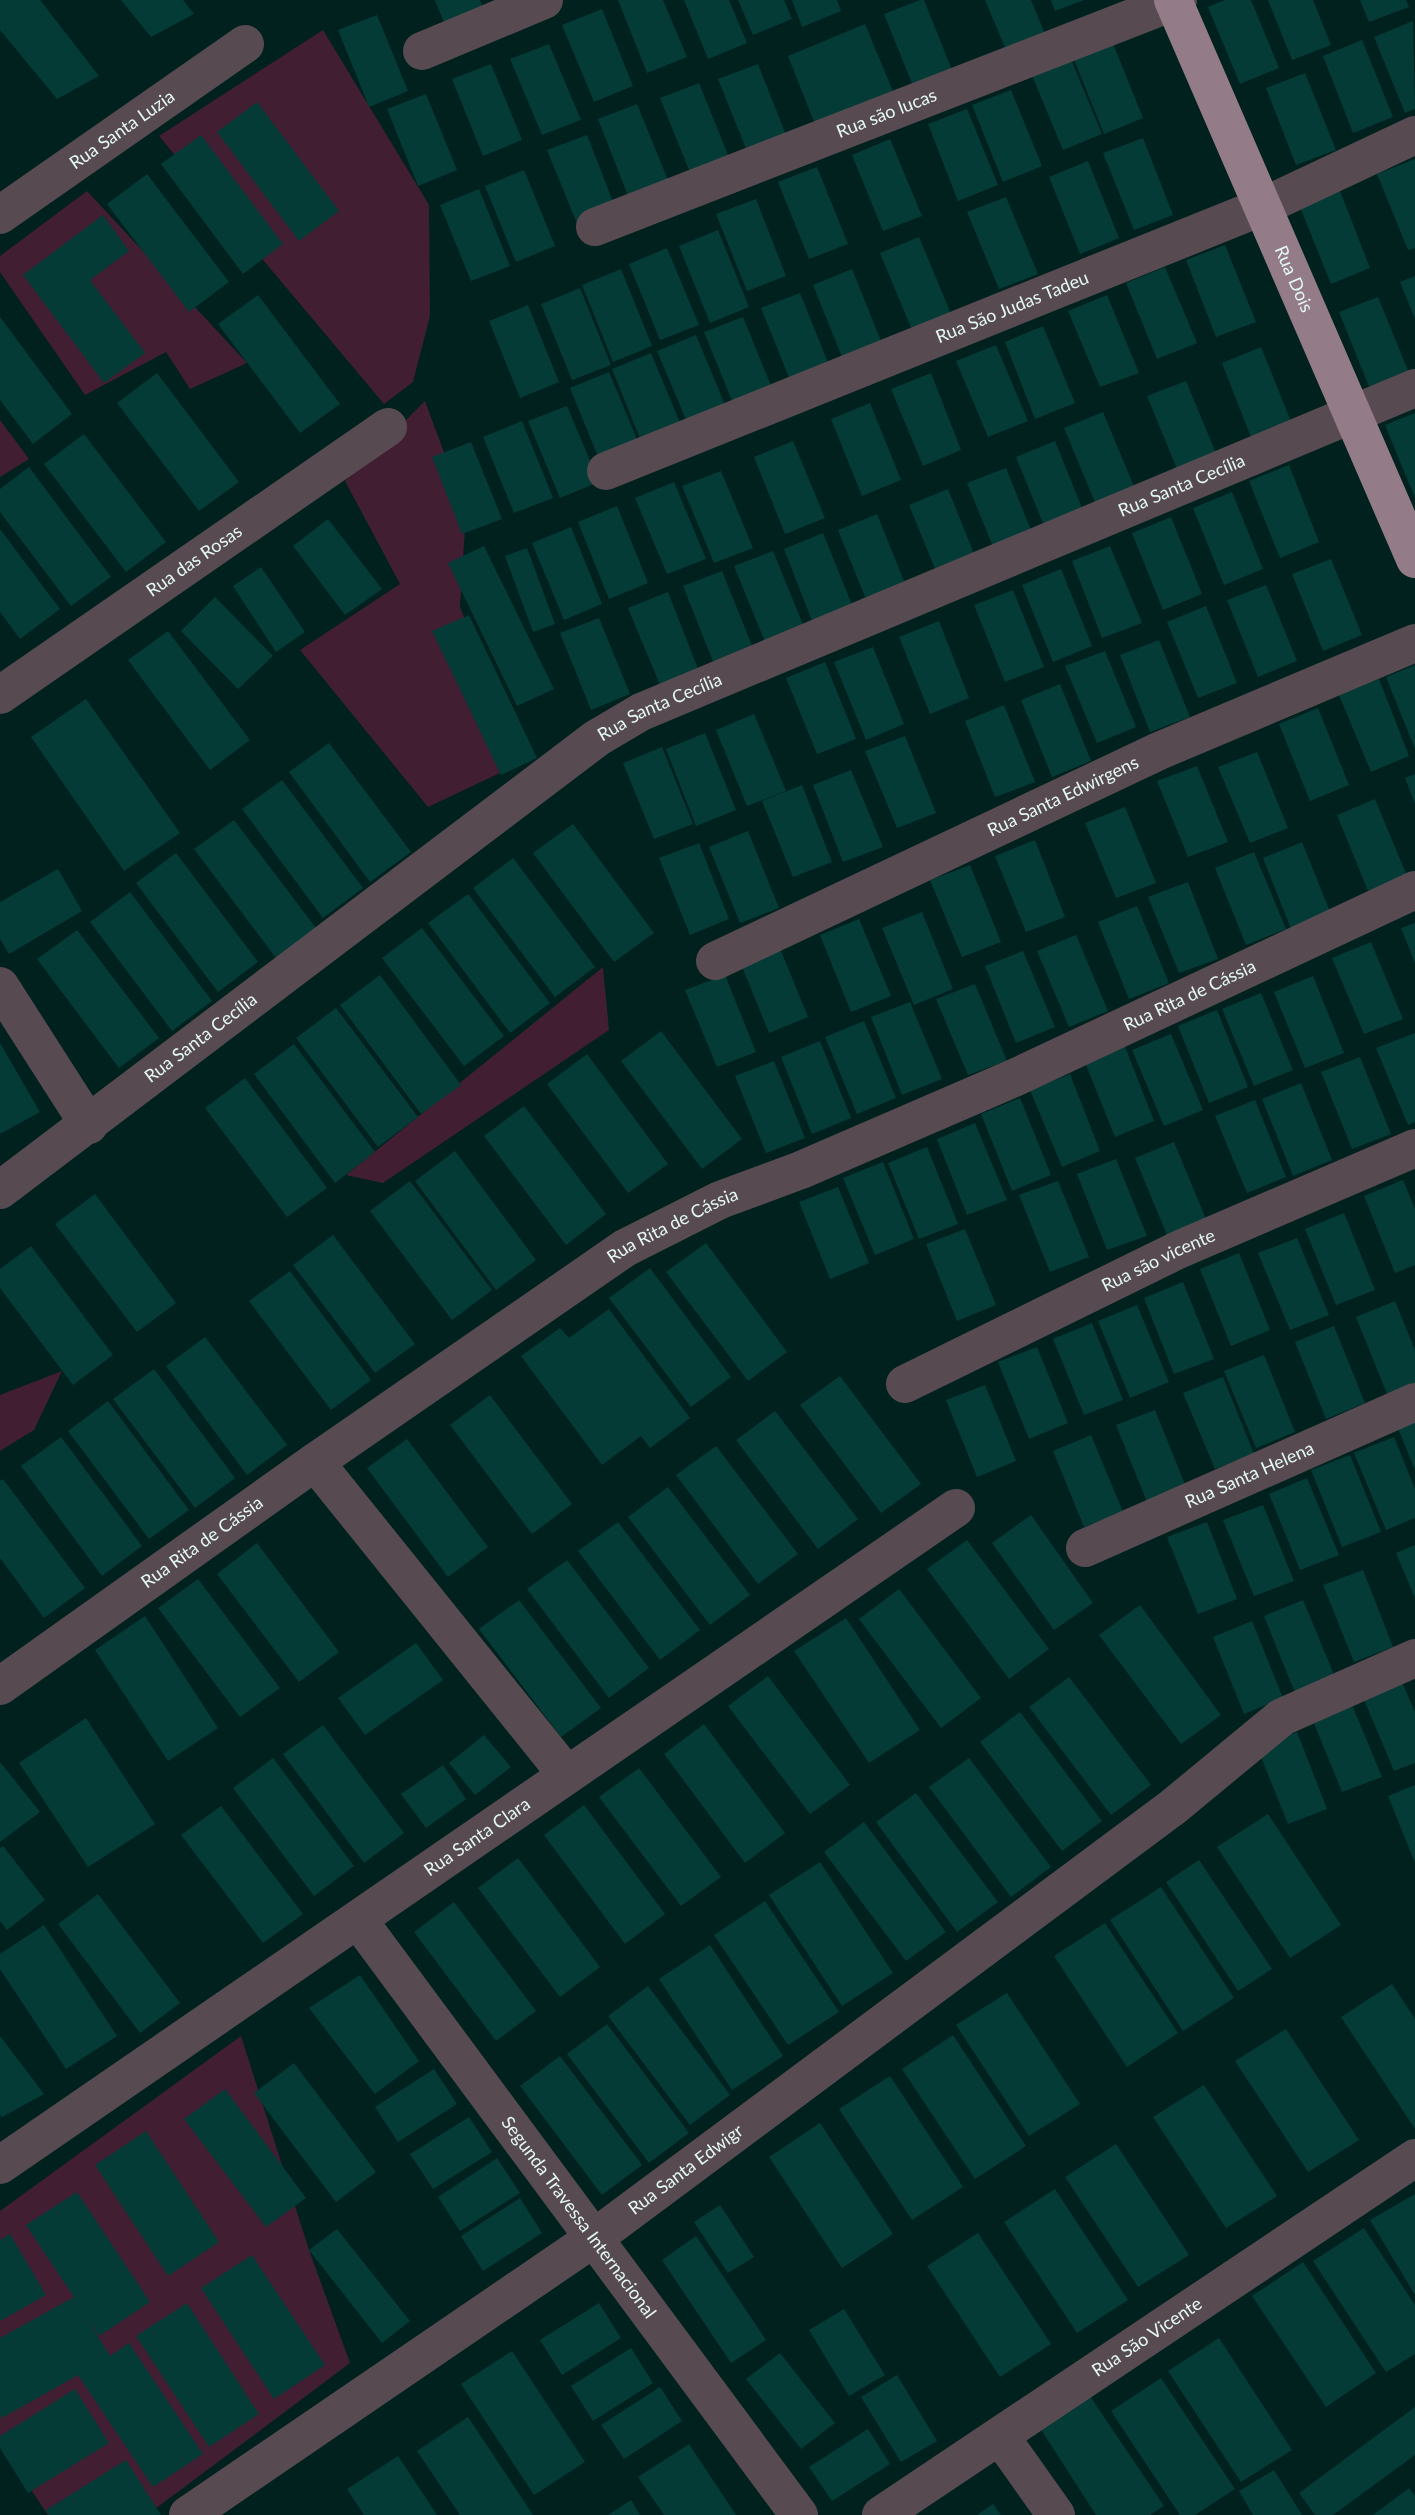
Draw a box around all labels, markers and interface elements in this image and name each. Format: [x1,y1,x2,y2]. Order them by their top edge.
street label: Rua são lucas [833,83,940,142]
street label: Rua Santa Luzia [65,85,178,173]
street label: Rua Dois [1271,242,1319,315]
street label: Rua São Judas Tadeu [932,266,1092,347]
street label: Rua Santa Cecília [1115,449,1248,521]
street label: Rua das Rosas [142,519,246,601]
street label: Rua Santa Cecília [593,667,725,745]
street label: Rua Santa Edwirgens [984,750,1142,841]
street label: Rua Rita de Cássia [1119,954,1259,1035]
street label: Rua Santa Cecília [140,988,261,1087]
street label: Rua Rita de Cássia [602,1182,741,1267]
street label: Rua são vicente [1098,1223,1218,1296]
street label: Rua Santa Helena [1181,1436,1317,1512]
street label: Rua Rita de Cássia [136,1491,267,1592]
street label: Rua Santa Clara [419,1792,534,1880]
street label: Segunda Travessa Internacional [497,2111,662,2322]
street label: Rua Santa Edwigr [624,2119,747,2219]
street label: Rua São Vicente [1087,2292,1206,2381]

